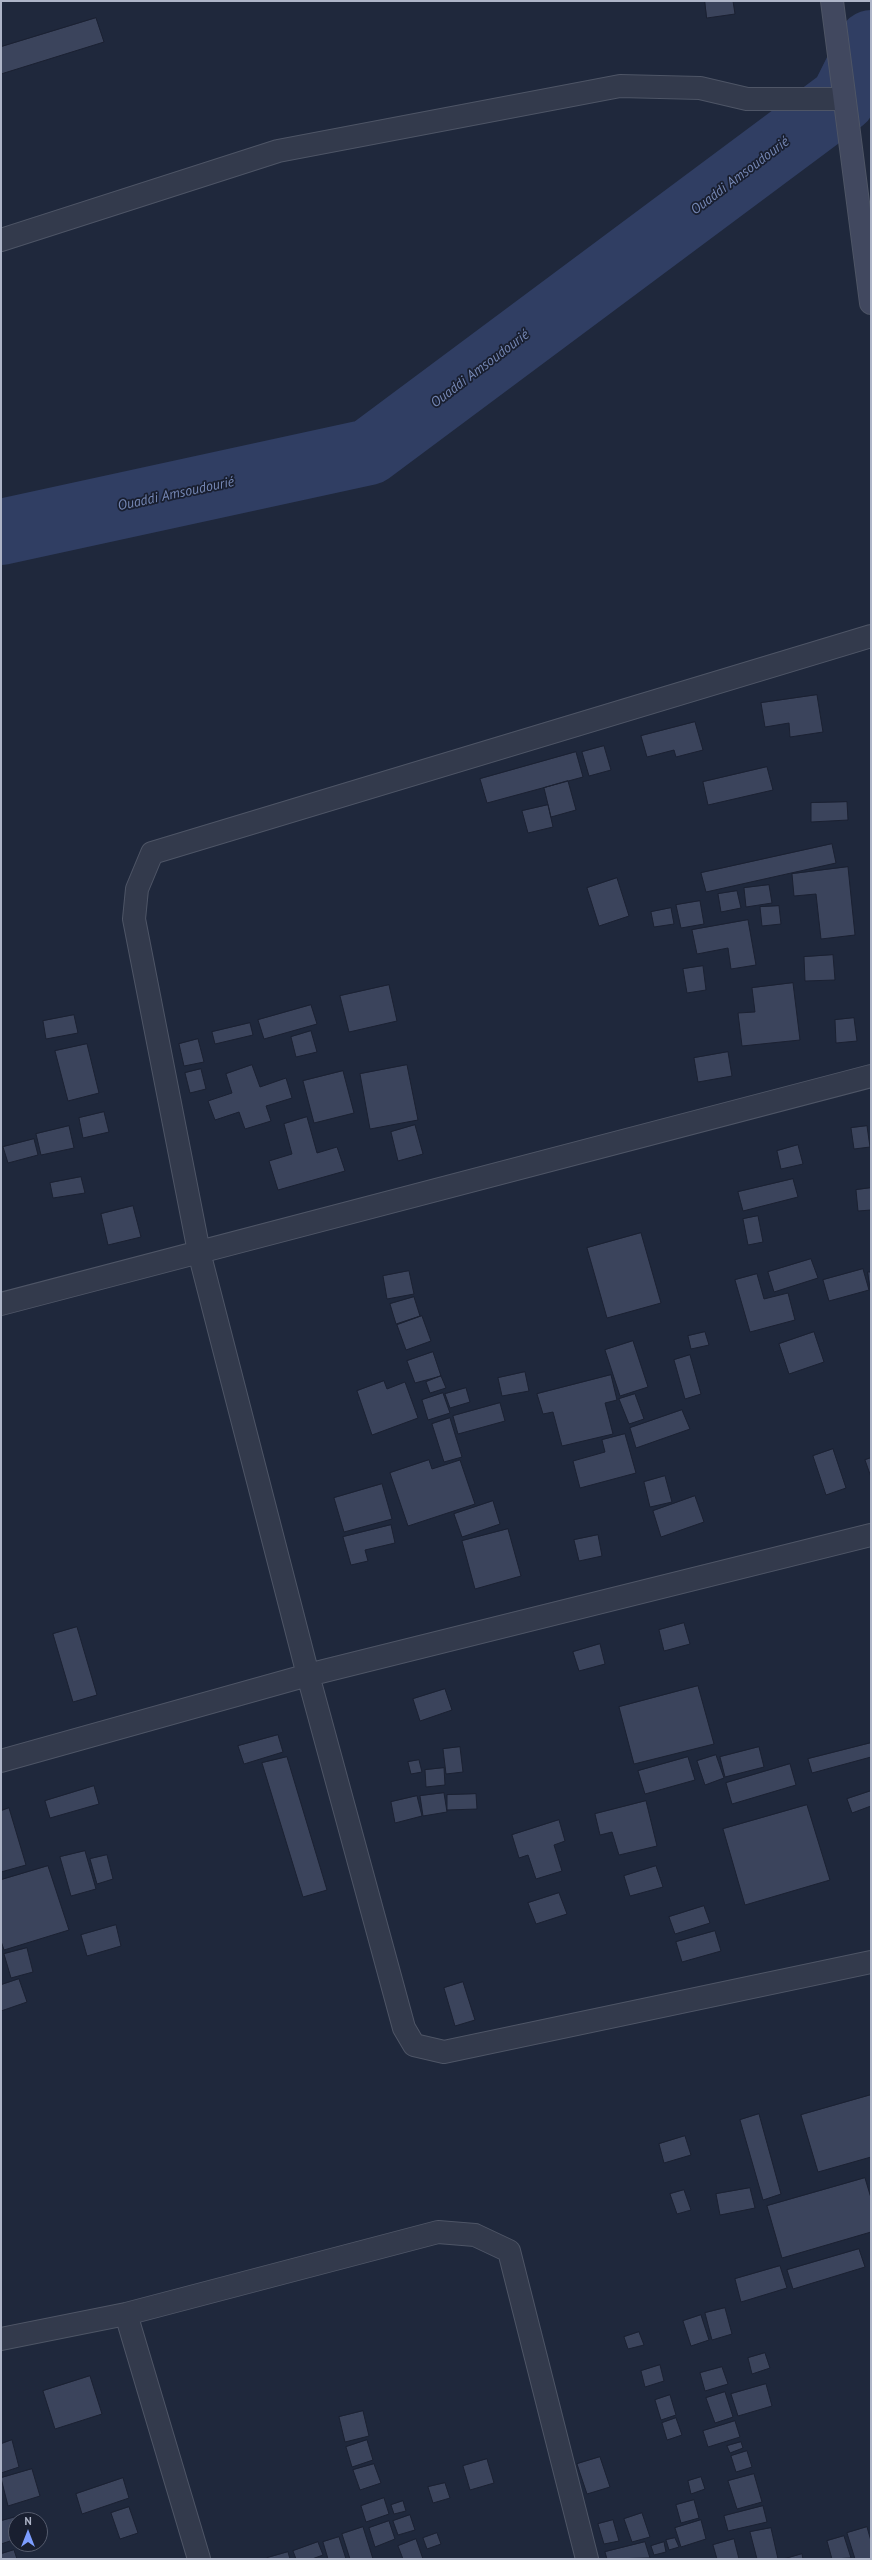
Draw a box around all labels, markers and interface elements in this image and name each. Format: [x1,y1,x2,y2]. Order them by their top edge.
water label: Ouaddi Amsoudourié [688,134,792,218]
water label: Ouaddi Amsoudourié [428,327,532,411]
water label: Ouaddi Amsoudourié [116,473,236,515]
north arrow [8,2512,48,2552]
text: N [24,2514,32,2528]

